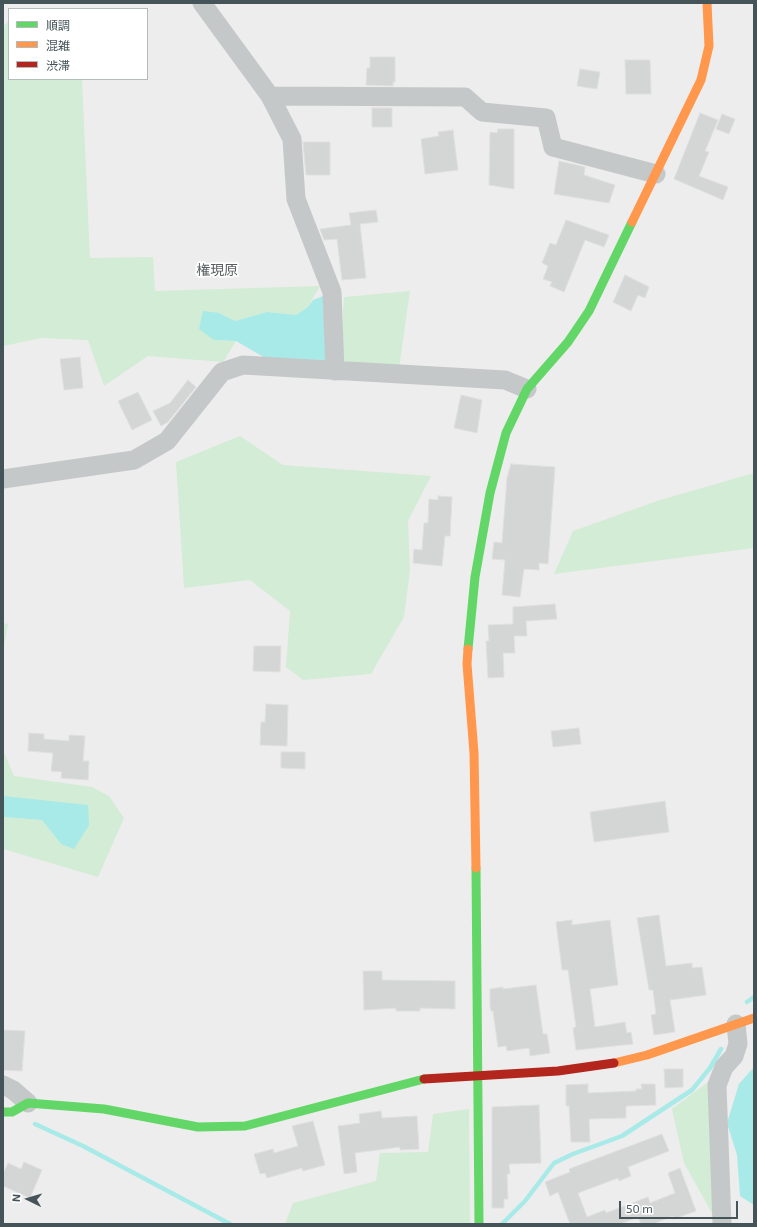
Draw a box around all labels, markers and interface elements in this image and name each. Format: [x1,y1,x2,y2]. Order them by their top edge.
legend [8,8,148,80]
text: 順調 [46,18,70,32]
text: 混雑 [46,38,70,52]
text: 渋滞 [46,58,70,72]
district label: 権現原 [196,262,238,278]
north arrow [8,1179,48,1219]
text: N [9,1193,22,1202]
scale bar [621,1193,740,1219]
text: 50 m [626,1201,653,1215]

